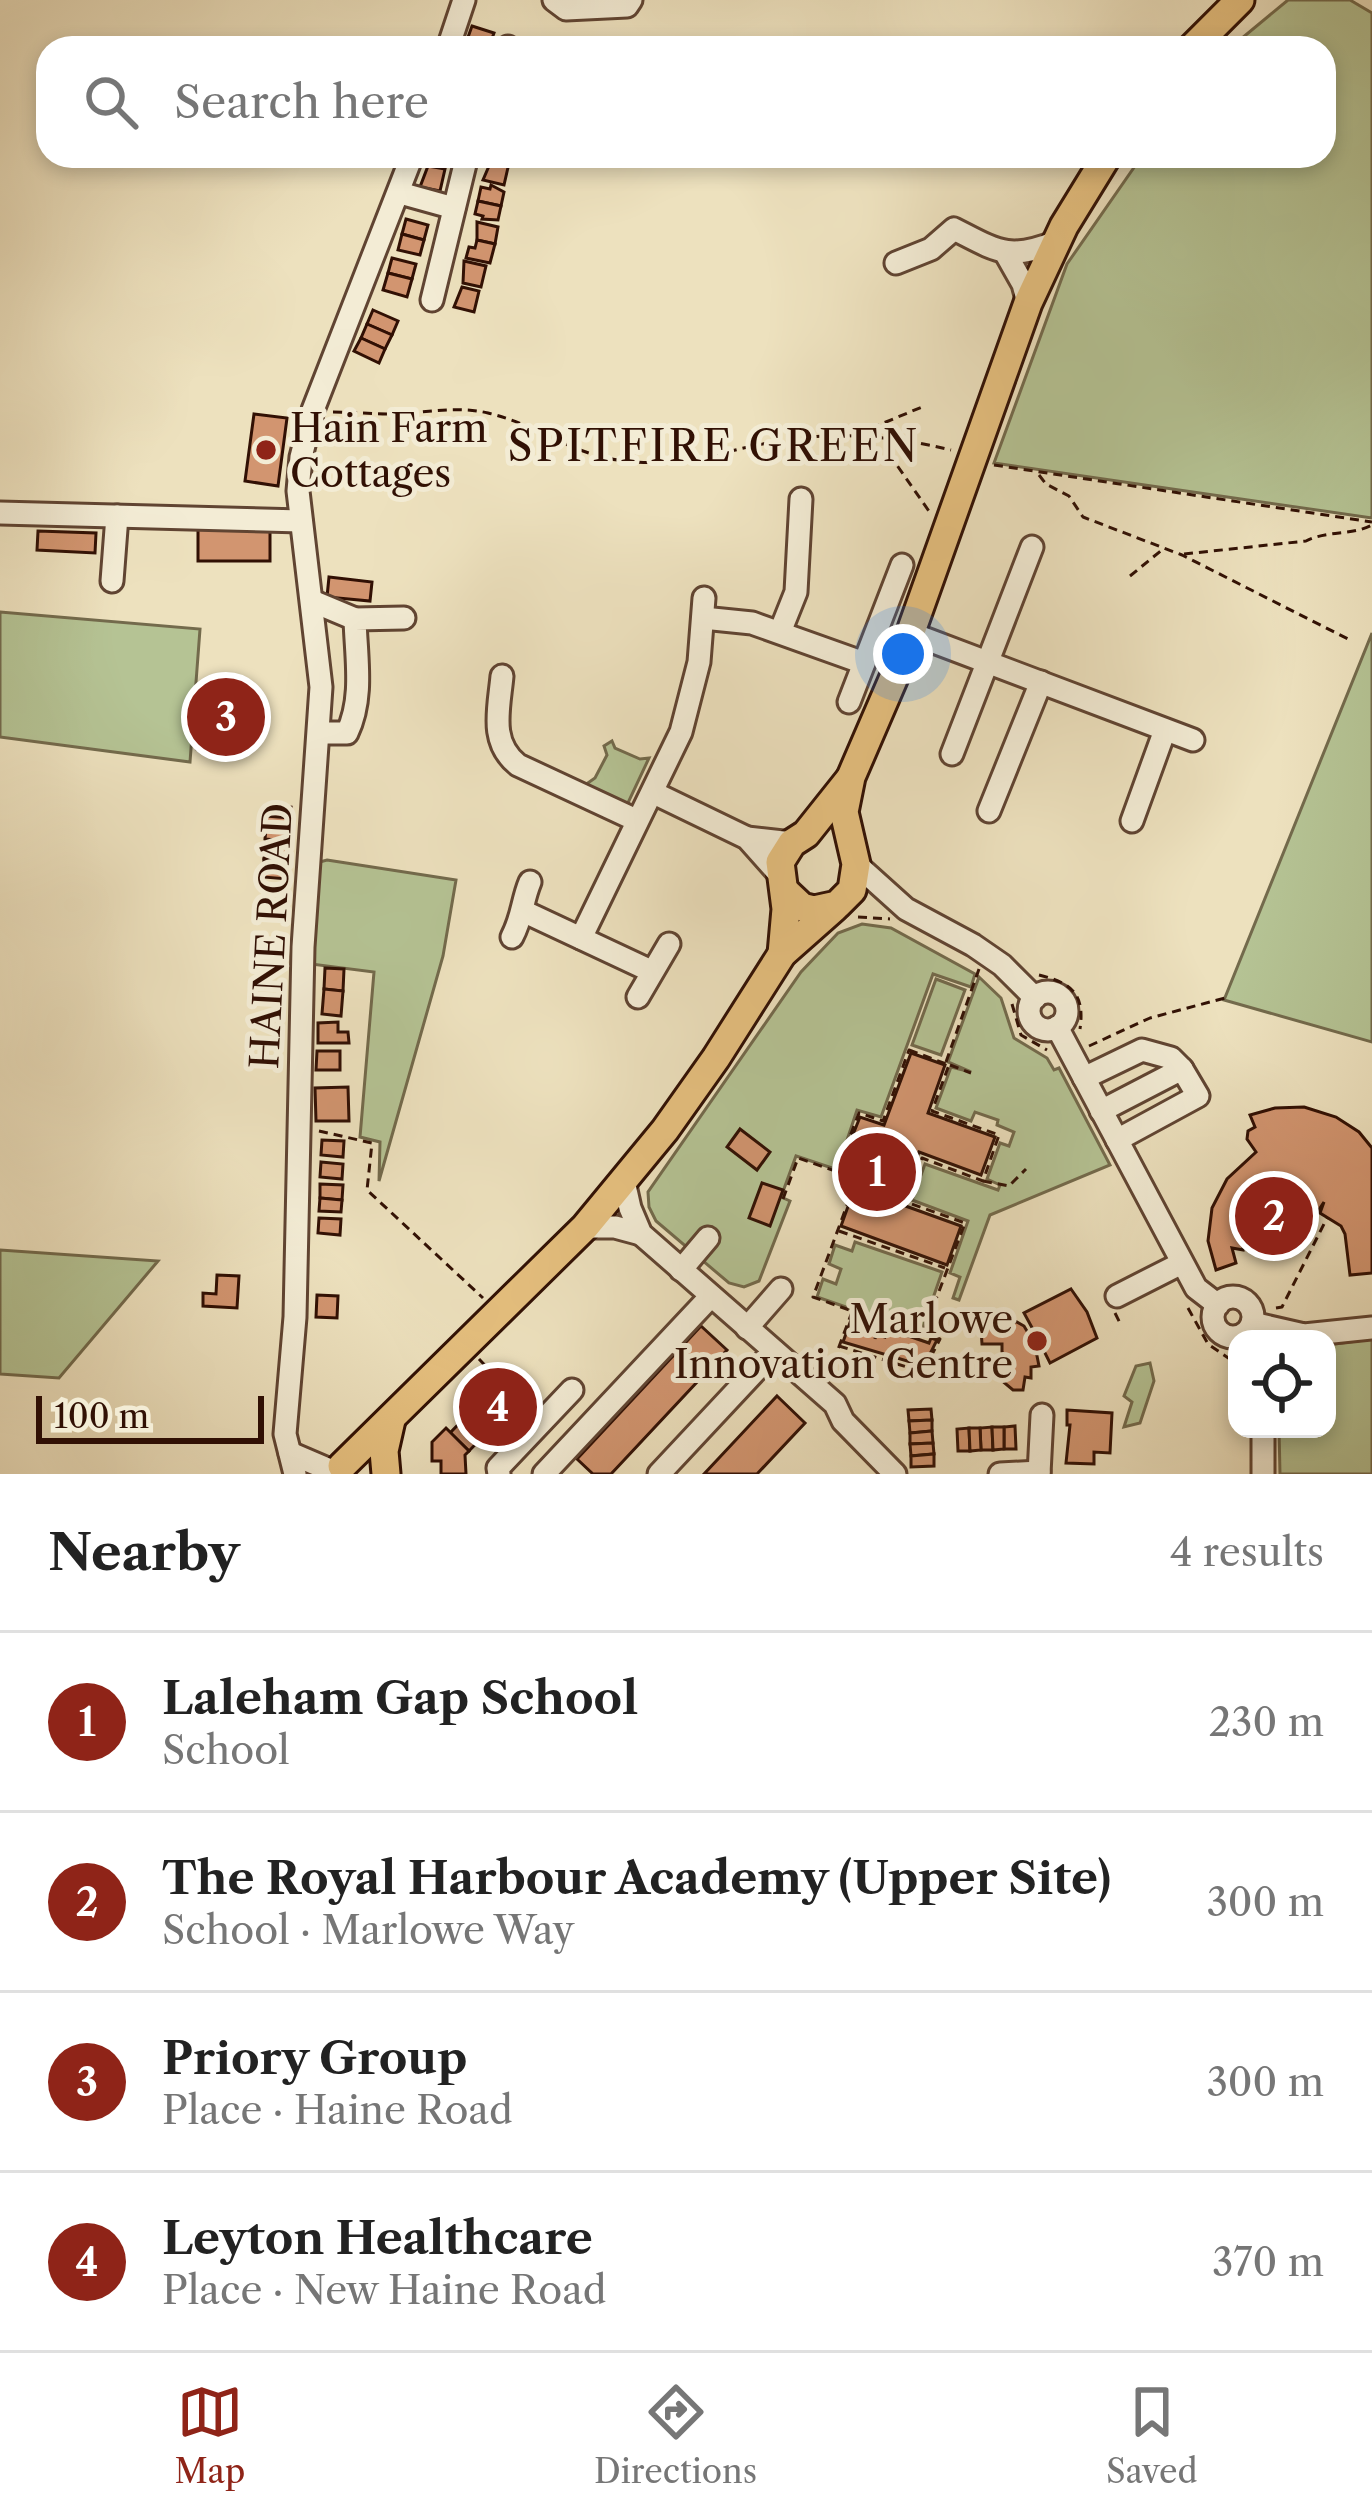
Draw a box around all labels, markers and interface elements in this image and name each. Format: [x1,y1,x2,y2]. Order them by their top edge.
search box [36,36,1336,168]
icon: search [78,69,144,135]
text: Search here [174,74,429,130]
place label: Hain Farm Cottages [290,404,488,497]
district label: SPITFIRE GREEN [508,420,920,472]
marker: Hain Farm Cottages [253,437,279,463]
your location [873,624,933,684]
pin: 3 [187,672,265,762]
street label: HAINE ROAD [240,802,302,1070]
pin: 1 [838,1127,916,1217]
pin: 2 [1235,1171,1313,1261]
place label: Marlowe Innovation Centre [674,1295,1013,1388]
marker: Marlowe Innovation Centre [1024,1328,1050,1354]
map controls [1228,1330,1336,1438]
button: locate [1228,1330,1336,1438]
pin: 4 [459,1362,537,1452]
scale bar [36,1390,264,1443]
text: 100 m [54,1396,149,1437]
text: Nearby [48,1521,240,1583]
text: 4 results [1170,1528,1324,1576]
text: Laleham Gap School [162,1670,638,1726]
text: 1 [78,1698,96,1746]
text: 230 m [1209,1698,1324,1746]
text: School [162,1726,290,1774]
text: The Royal Harbour Academy (Upper Site) [162,1850,1111,1906]
text: 2 [75,1878,99,1926]
text: 300 m [1206,1878,1324,1926]
text: School · Marlowe Way [162,1906,574,1954]
text: Priory Group [162,2030,467,2086]
text: 3 [76,2058,98,2106]
text: 300 m [1206,2058,1324,2106]
text: Place · Haine Road [162,2086,513,2134]
text: Leyton Healthcare [162,2210,593,2266]
text: 4 [75,2238,99,2286]
text: 370 m [1212,2238,1324,2286]
text: Place · New Haine Road [162,2266,607,2314]
tab: Map [174,2379,245,2492]
tab: Directions [594,2379,757,2492]
tab: Saved [1106,2379,1198,2492]

